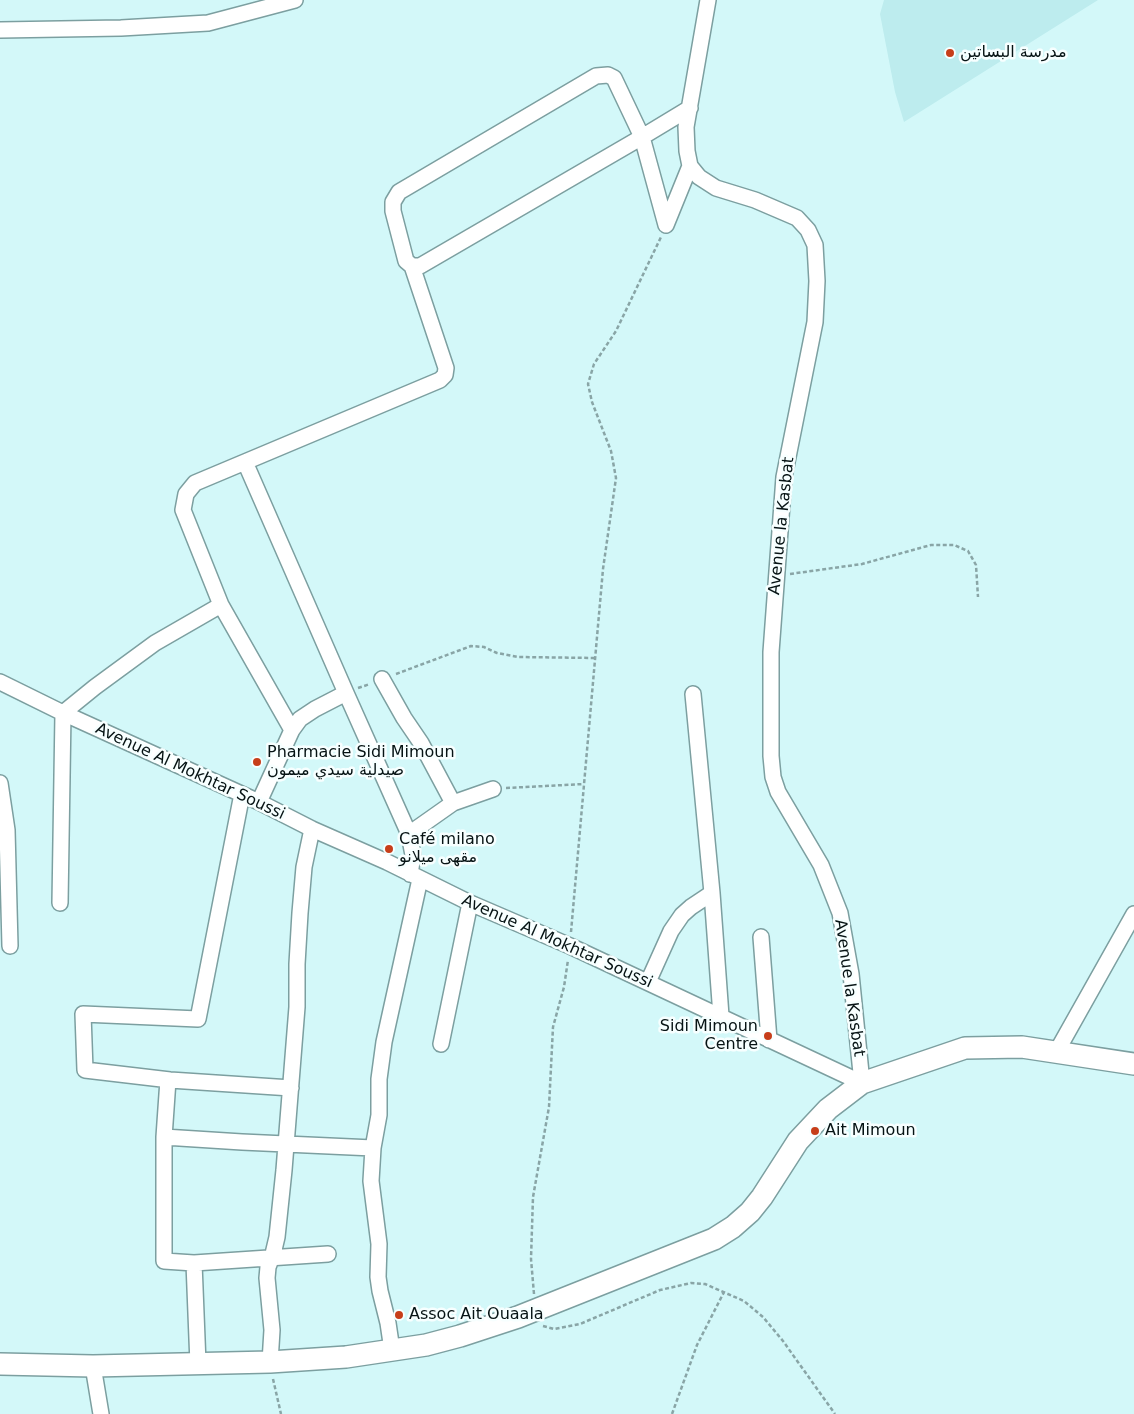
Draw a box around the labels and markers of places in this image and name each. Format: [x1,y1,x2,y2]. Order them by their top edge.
place label: مدرسة البساتين [960,43,1067,63]
marker: مدرسة البساتين [944,47,956,59]
place label: Pharmacie Sidi Mimoun صيدلية سيدي ميمون [267,743,455,781]
marker: Pharmacie Sidi Mimoun صيدلية سيدي ميمون [251,756,263,768]
place label: Café milano مقهى ميلانو [399,830,495,868]
marker: Café milano مقهى ميلانو [383,843,395,855]
place label: Sidi Mimoun Centre [660,1017,758,1055]
marker: Sidi Mimoun Centre [762,1030,774,1042]
place label: Ait Mimoun [825,1121,916,1141]
marker: Ait Mimoun [809,1125,821,1137]
place label: Assoc Ait Ouaala [409,1305,544,1325]
marker: Assoc Ait Ouaala [393,1309,405,1321]

